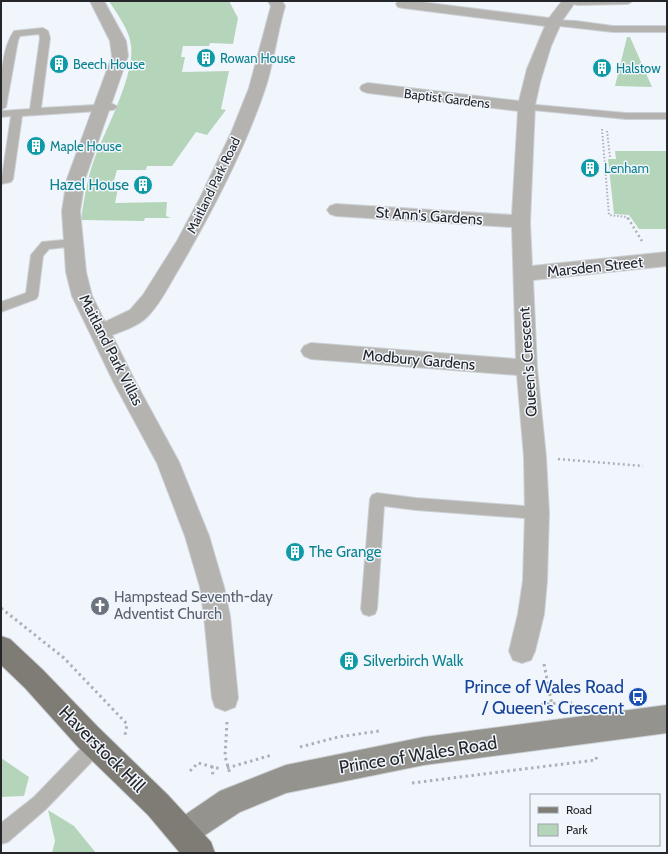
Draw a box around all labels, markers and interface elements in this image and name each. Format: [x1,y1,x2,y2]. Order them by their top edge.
building icon: Rowan House [195,47,217,69]
place label: Rowan House [220,50,296,66]
building icon: Beech House [48,53,70,75]
place label: Beech House [73,56,145,72]
building icon: Halstow [591,57,613,79]
place label: Halstow [616,60,661,76]
street label: Baptist Gardens [403,85,491,111]
street label: Maitland Park Road [183,134,243,236]
building icon: Maple House [25,135,47,157]
place label: Maple House [50,138,122,154]
building icon: Lenham [579,157,601,179]
place label: Lenham [604,160,649,176]
building icon: Hazel House [132,174,154,196]
place label: Hazel House [49,176,129,194]
street label: St Ann's Gardens [375,203,483,229]
street label: Marsden Street [546,253,644,281]
street label: Maitland Park Villas [75,291,147,409]
street label: Queen's Crescent [515,306,541,418]
street label: Modbury Gardens [362,346,476,374]
building icon: The Grange [284,541,306,563]
place label: The Grange [309,543,382,561]
place label: Hampstead Seventh-day Adventist Church [114,588,273,623]
church icon: Hampstead Seventh-day Adventist Church [89,595,111,617]
building icon: Silverbirch Walk [338,650,360,672]
place label: Silverbirch Walk [363,652,464,670]
place label: Prince of Wales Road / Queen's Crescent [464,676,624,719]
bus stop icon: Prince of Wales Road / Queen's Crescent [627,686,649,708]
street label: Haverstock Hill [54,701,150,797]
street label: Prince of Wales Road [337,732,499,778]
legend [530,794,660,846]
text: Road [566,802,592,817]
text: Park [566,822,588,837]

